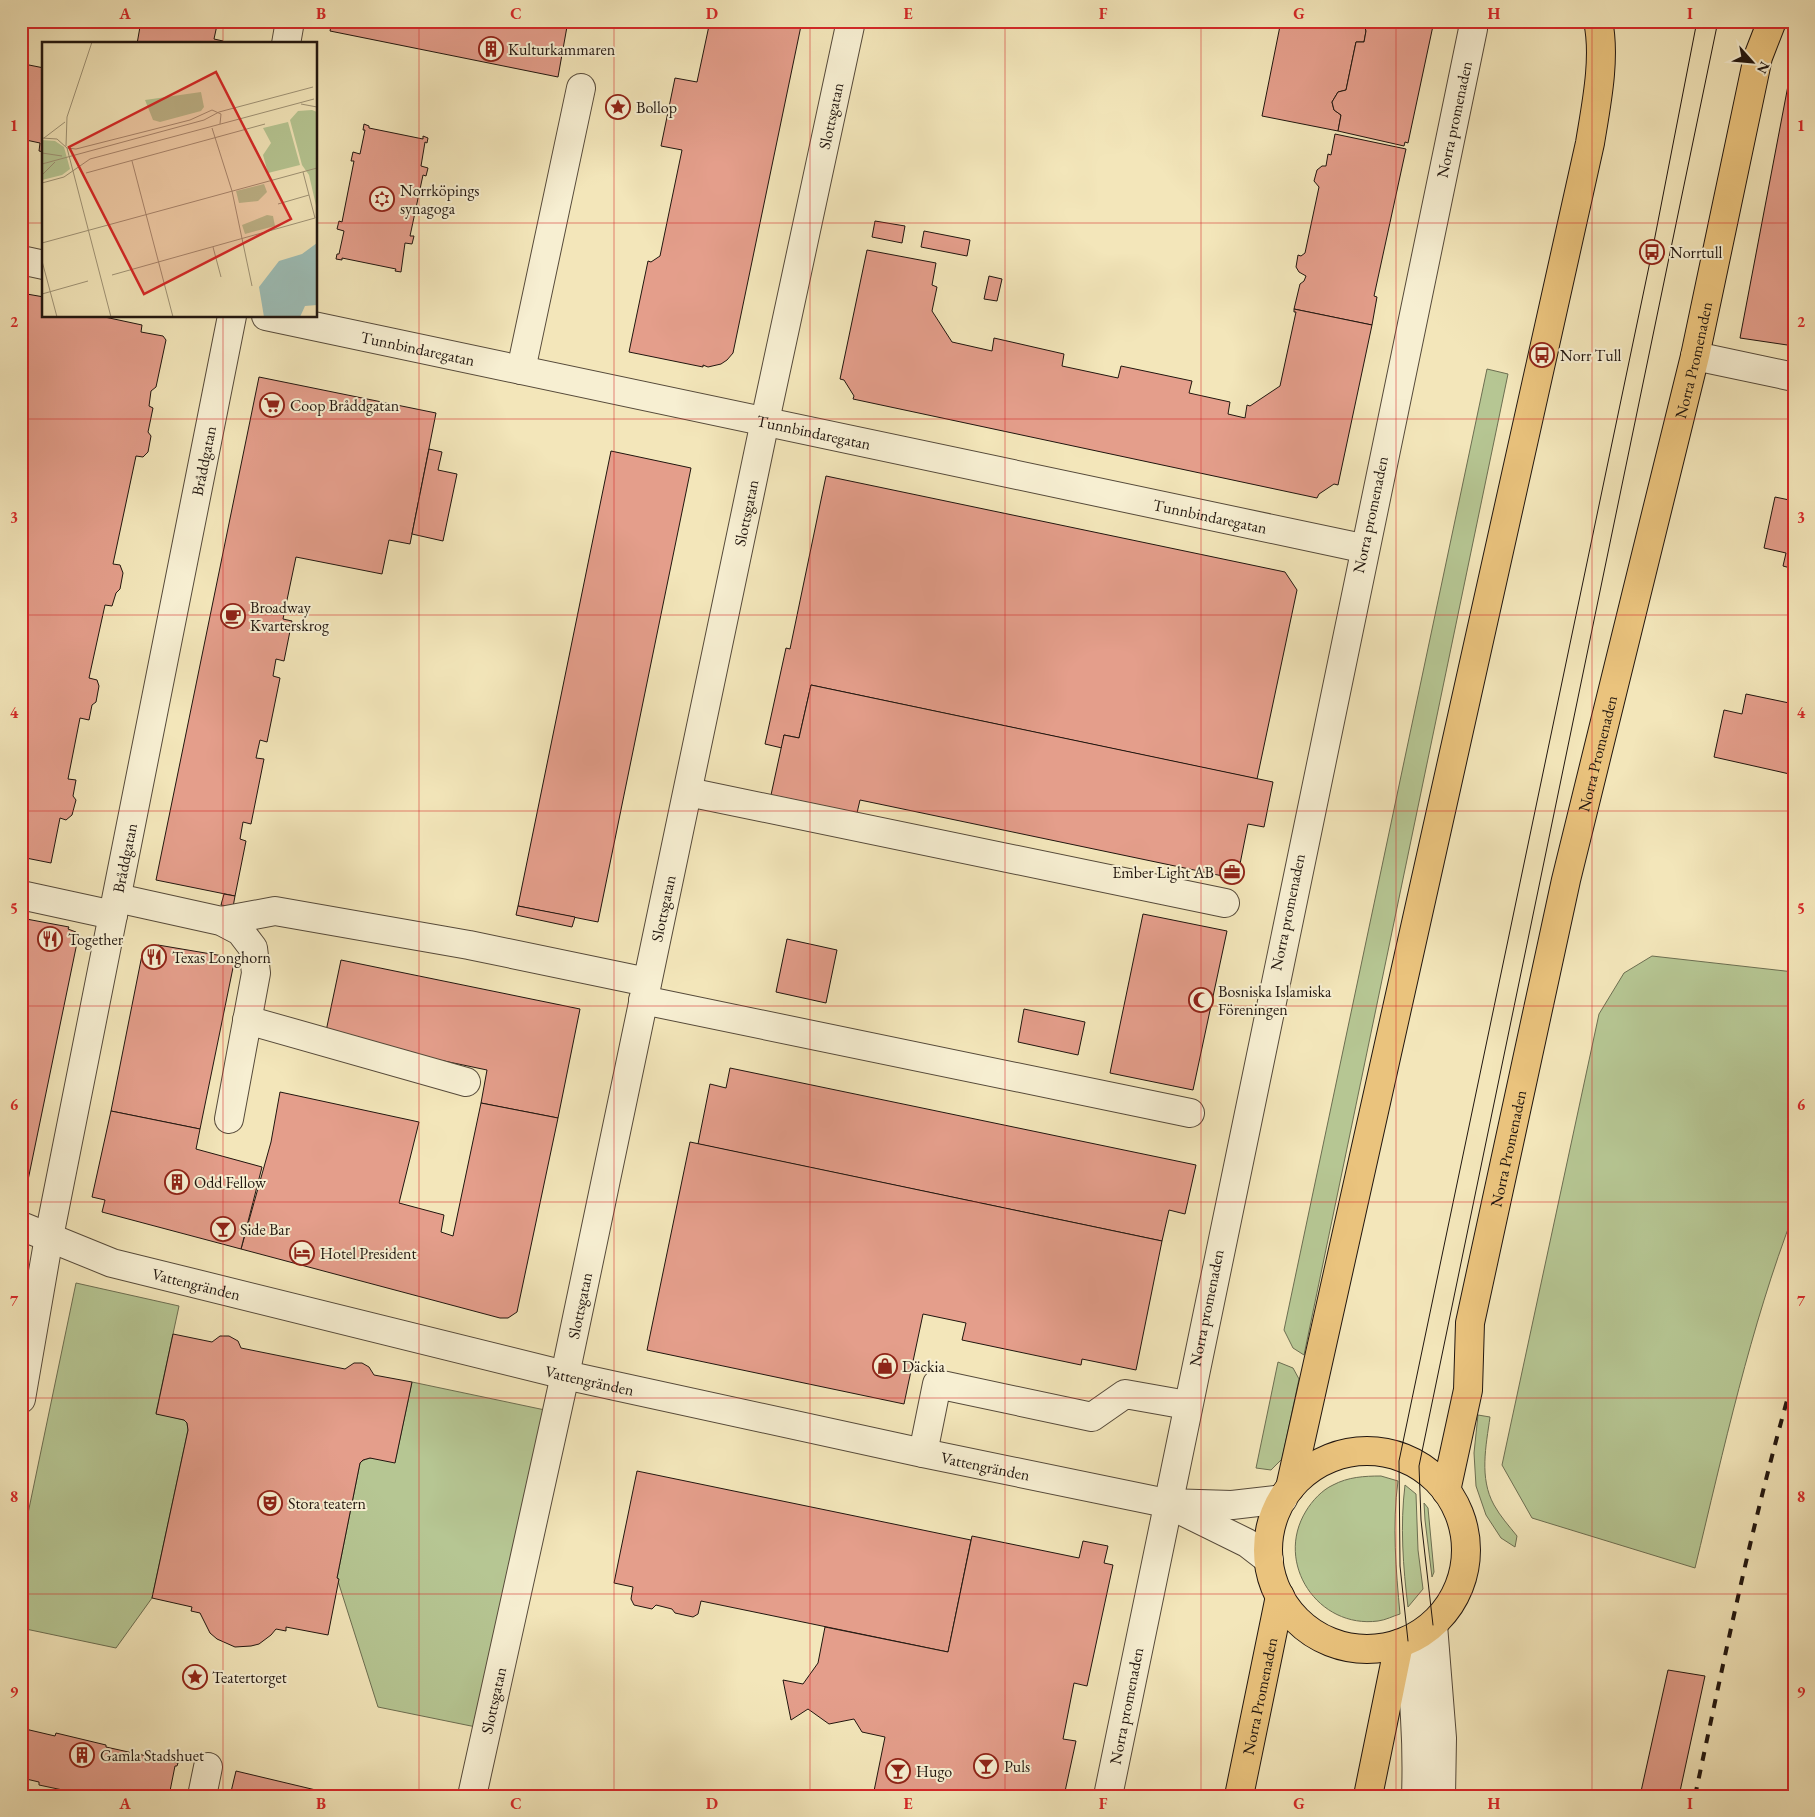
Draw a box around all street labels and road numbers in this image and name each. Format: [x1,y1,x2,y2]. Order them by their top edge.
street label: Norra promenaden [1431,58,1476,180]
street label: Slottsgatan [813,80,848,151]
street label: Norra Promenaden [1669,299,1717,421]
street label: Tunnbindaregatan [359,326,477,371]
street label: Tunnbindaregatan [755,410,873,454]
street label: Bråddgatan [186,423,221,497]
street label: Norra promenaden [1347,454,1393,575]
street label: Slottsgatan [729,477,763,548]
street label: Tunnbindaregatan [1151,494,1270,538]
street label: Norra Promenaden [1573,692,1622,814]
street label: Bråddgatan [107,821,142,894]
street label: Norra promenaden [1265,851,1310,972]
street label: Slottsgatan [646,872,680,944]
street label: Norra Promenaden [1485,1087,1531,1209]
street label: Norra promenaden [1184,1247,1228,1368]
street label: Vattengränden [150,1263,243,1305]
street label: Slottsgatan [562,1270,597,1341]
street label: Vattengränden [543,1360,636,1400]
street label: Vattengränden [939,1446,1032,1485]
street label: Norra Promenaden [1237,1635,1282,1757]
street label: Norra promenaden [1104,1645,1148,1766]
street label: Slottsgatan [476,1664,511,1736]

